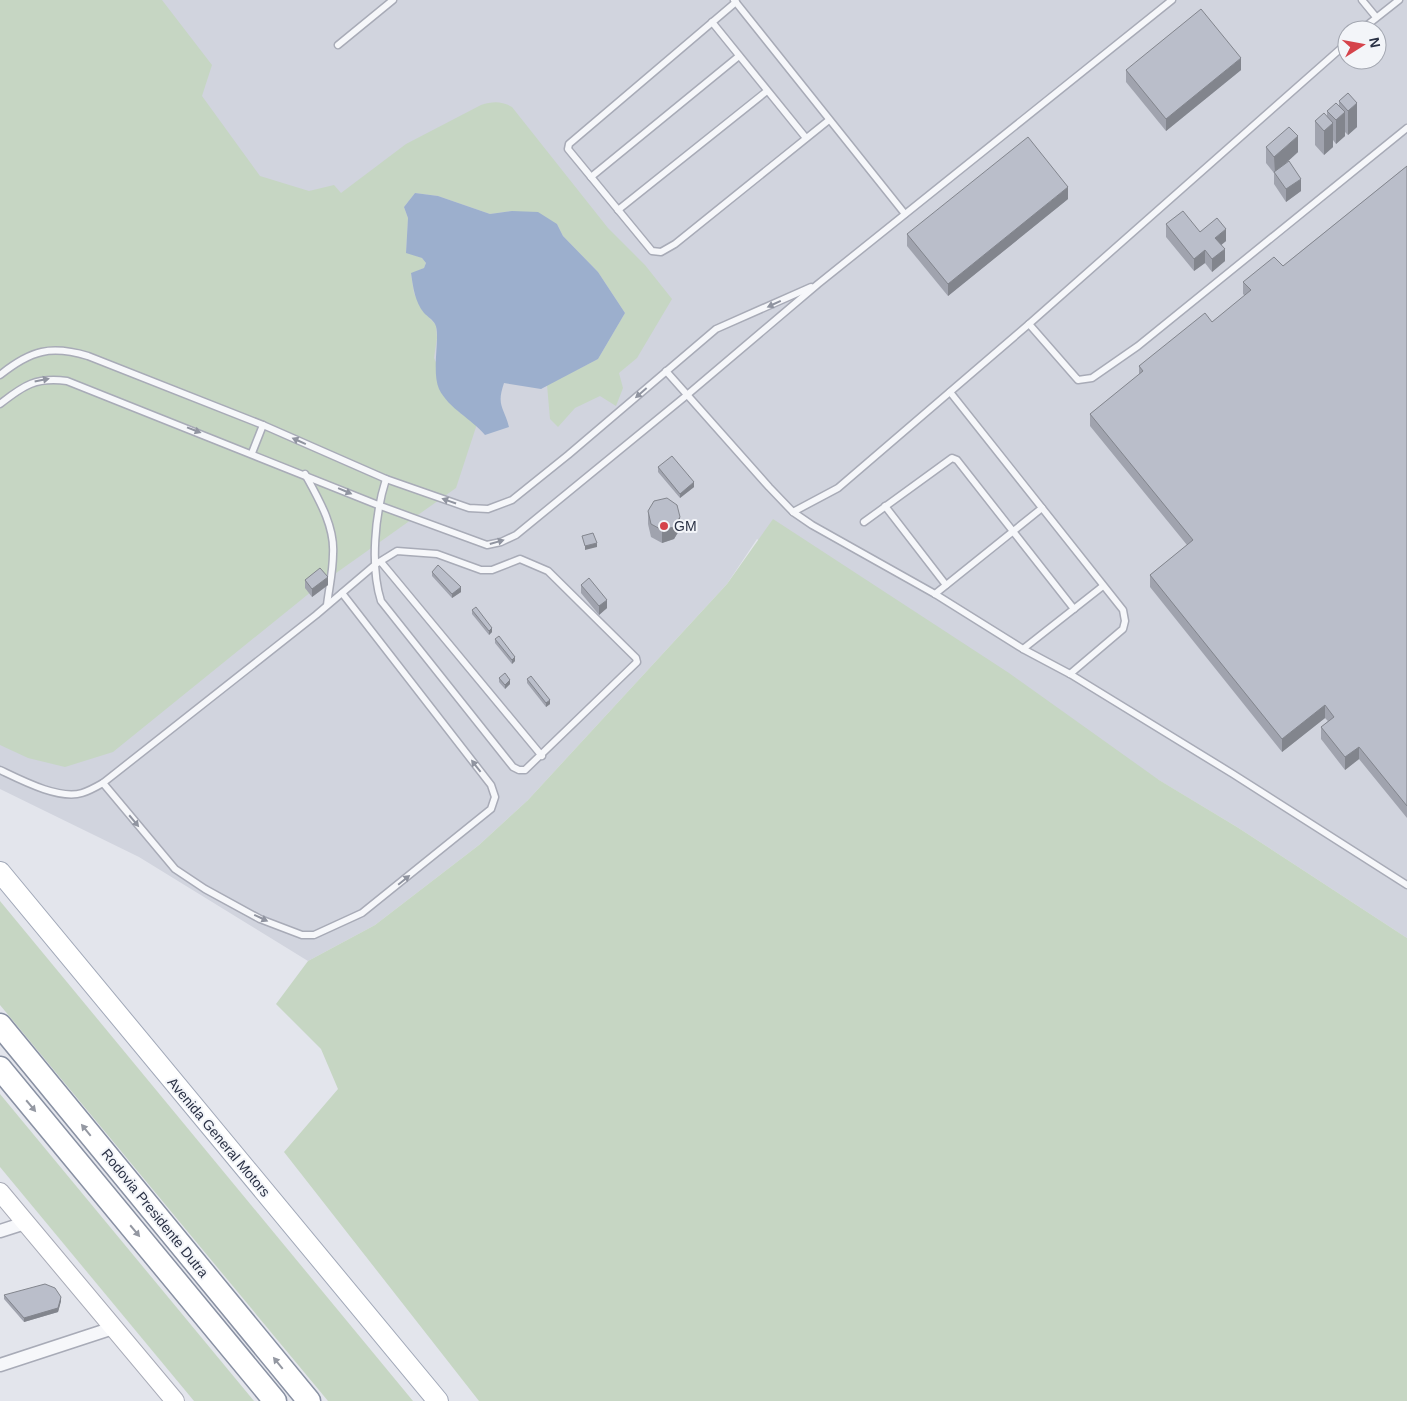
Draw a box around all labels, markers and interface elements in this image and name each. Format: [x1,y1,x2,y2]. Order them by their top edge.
north arrow [1337,20,1387,70]
text: N [1366,36,1384,49]
one-way arrow [767,300,781,308]
one-way arrow [34,376,50,384]
one-way arrow [634,388,647,399]
one-way arrow [187,427,202,435]
one-way arrow [292,436,306,444]
one-way arrow [338,488,352,496]
one-way arrow [442,497,457,504]
place label: GM [674,518,697,534]
marker: GM [658,520,670,532]
one-way arrow [490,538,505,546]
one-way arrow [471,760,482,773]
one-way arrow [128,815,139,827]
one-way arrow [397,874,410,885]
one-way arrow [254,915,268,923]
street label: Avenida General Motors [164,1074,274,1200]
one-way arrow [25,1100,36,1112]
one-way arrow [81,1123,92,1136]
street label: Rodovia Presidente Dutra [98,1146,212,1280]
one-way arrow [129,1225,140,1238]
one-way arrow [273,1357,284,1370]

